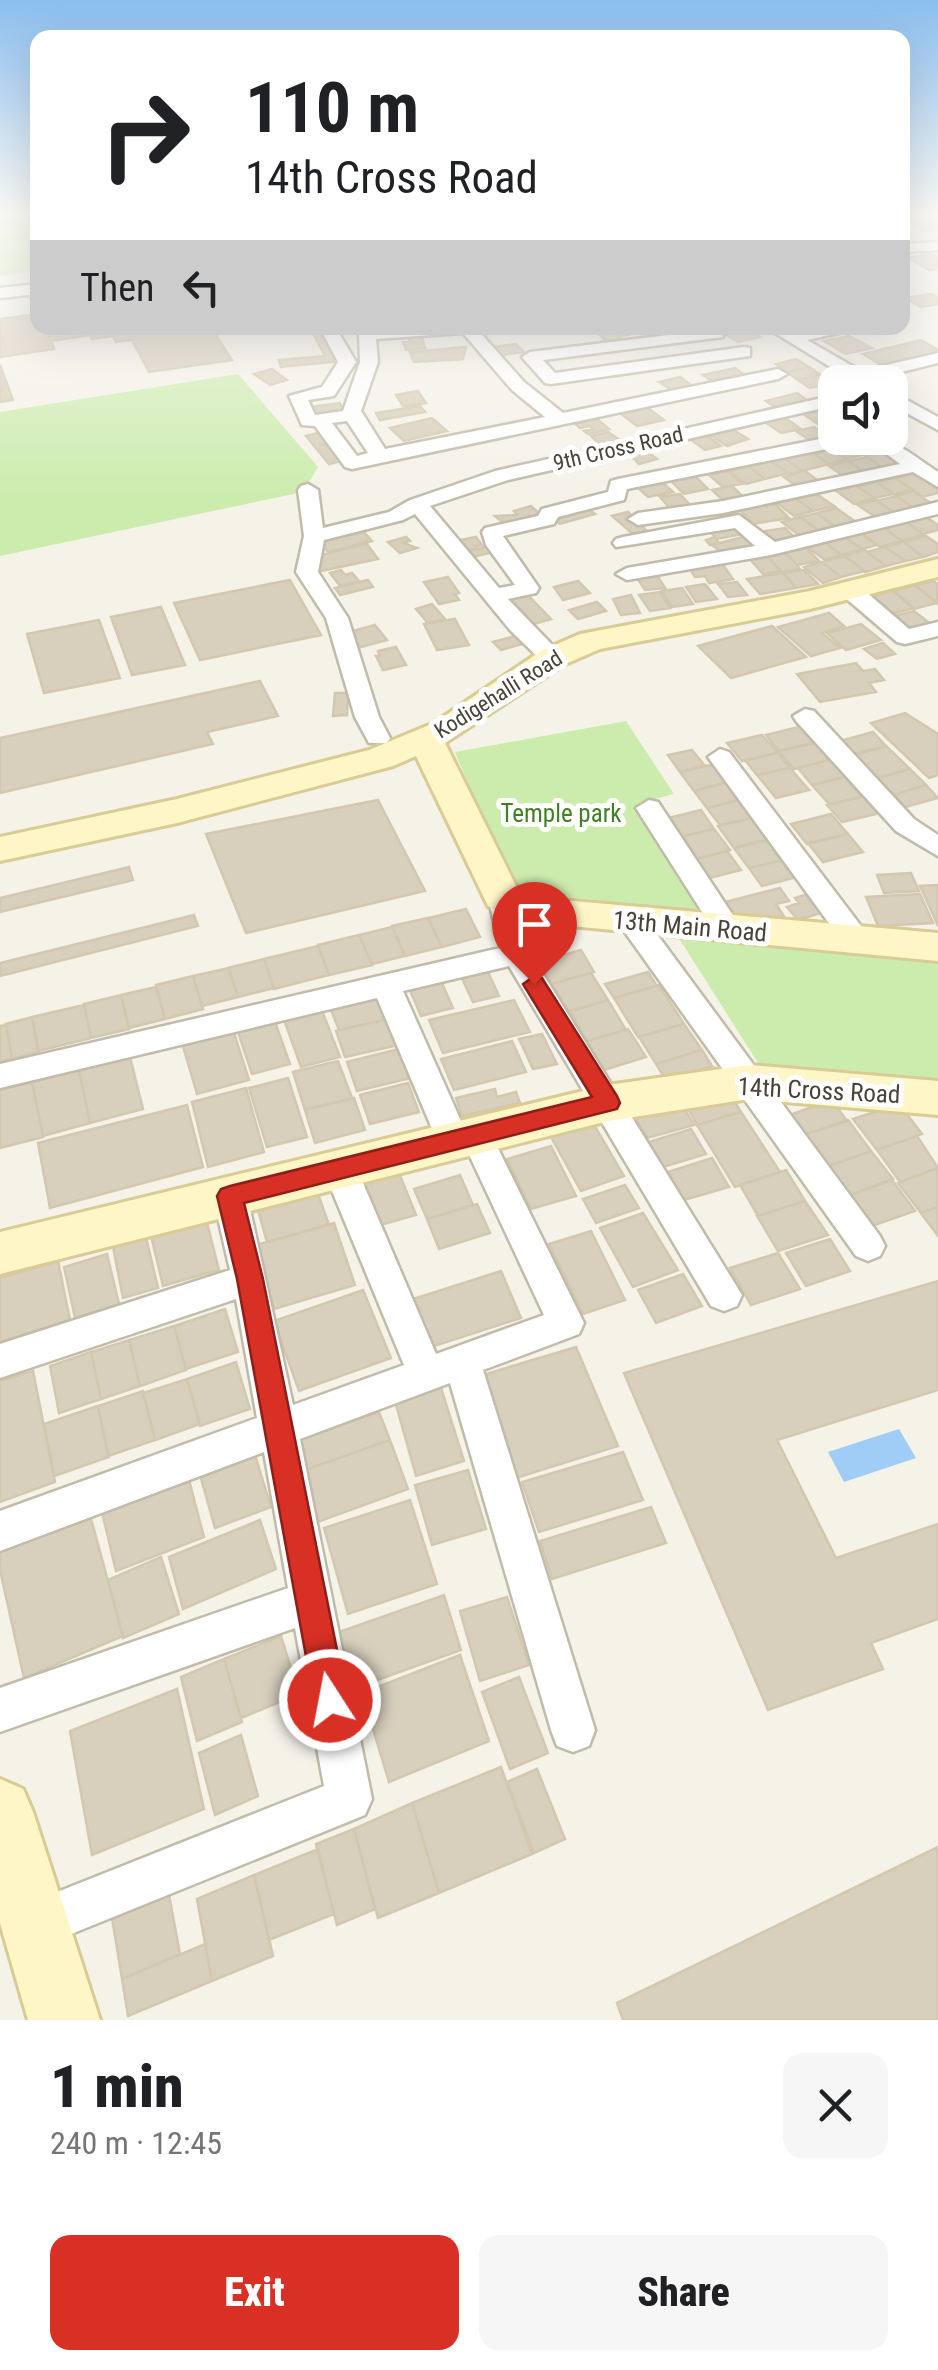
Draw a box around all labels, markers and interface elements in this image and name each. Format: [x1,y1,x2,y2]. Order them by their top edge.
text: 110 m [245,67,419,149]
icon: right [80,70,210,200]
text: 14th Cross Road [245,151,538,204]
icon: left [174,260,229,315]
text: Then [80,266,154,310]
map controls [818,365,908,455]
button: sound [818,365,908,455]
street label: 9th Cross Road [551,421,685,476]
street label: Kodigehalli Road [430,645,567,744]
park label: Temple park [500,799,622,828]
pin [492,882,577,985]
icon: arrive [507,897,562,952]
street label: 13th Main Road [612,905,768,948]
street label: 14th Cross Road [737,1072,901,1109]
position arrow [278,1648,382,1752]
text: 1 min [50,2051,184,2122]
button: close [783,2053,888,2158]
text: 240 m · 12:45 [50,2124,222,2162]
button: Exit [50,2235,459,2350]
button: Share [479,2235,888,2350]

